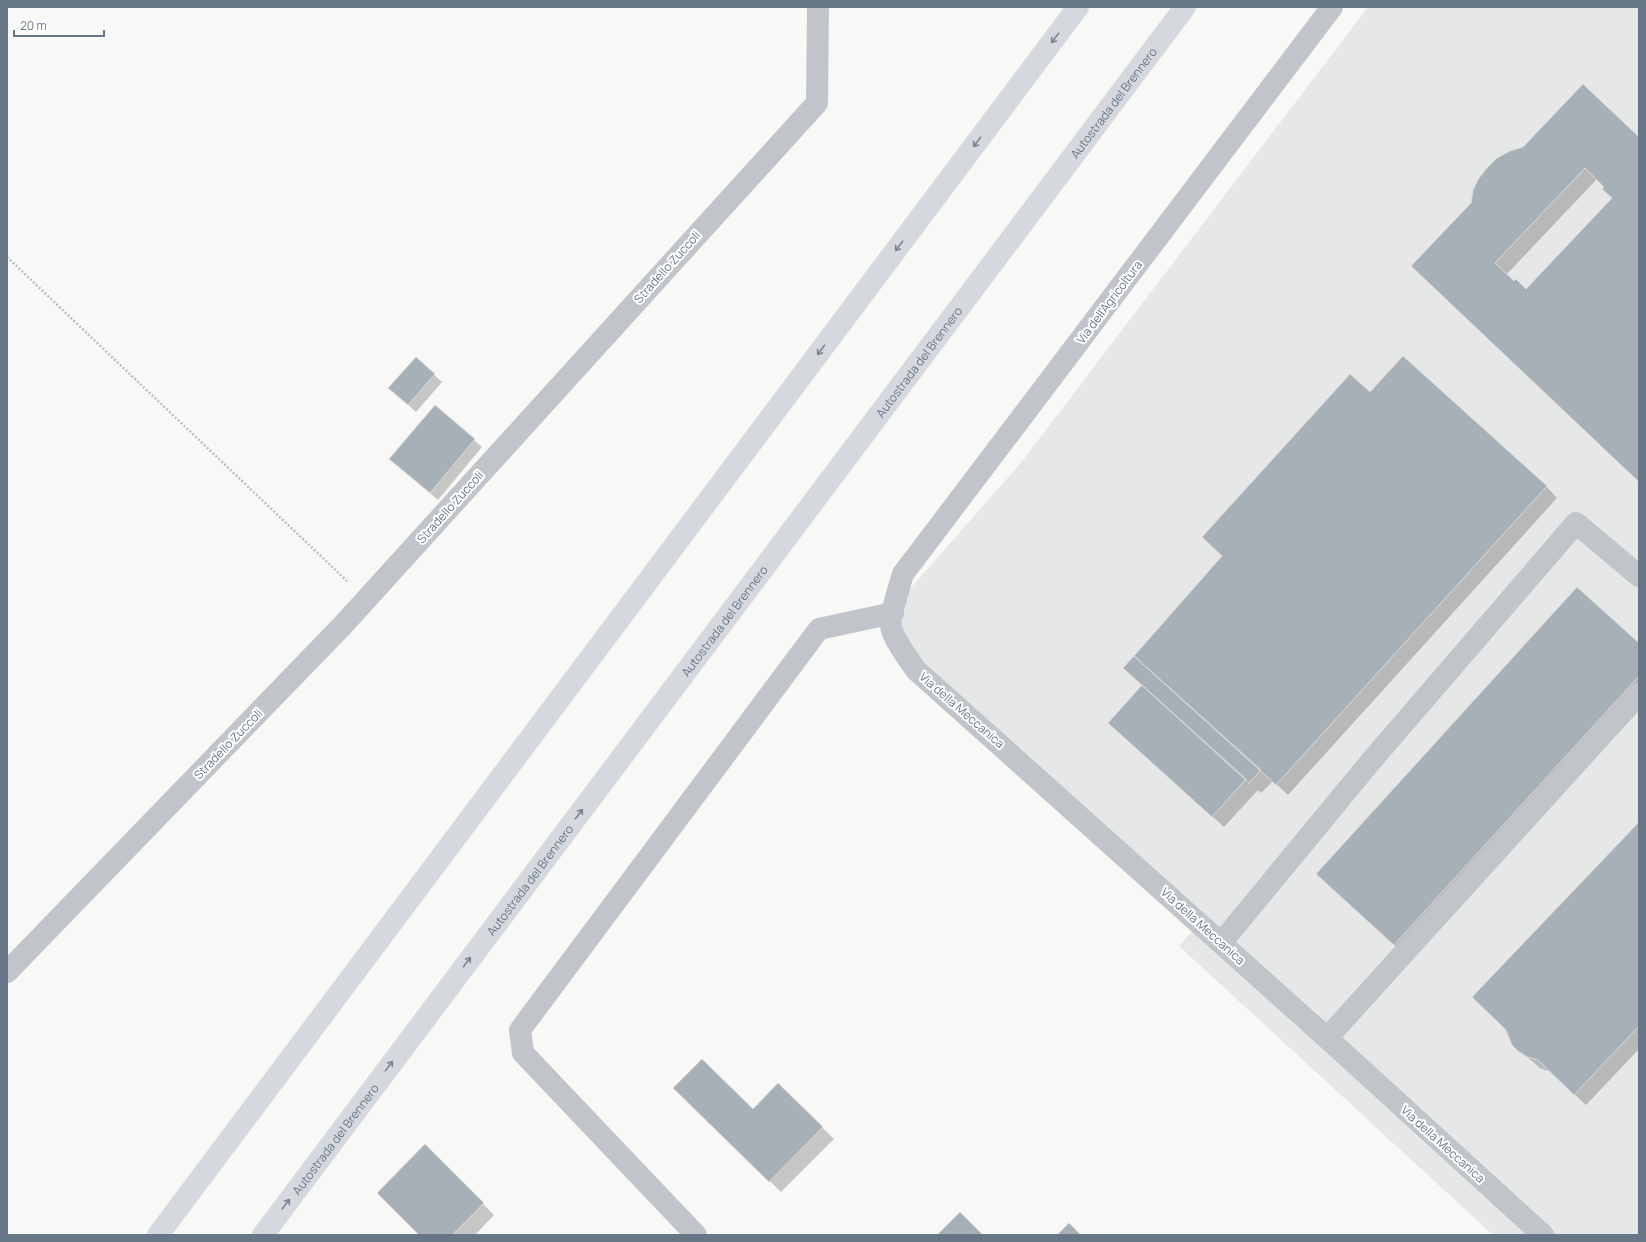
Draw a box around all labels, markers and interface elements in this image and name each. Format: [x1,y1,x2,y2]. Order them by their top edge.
scale bar [14,12,104,38]
text: 20 m [20,17,47,34]
one-way arrow [1050,33,1059,44]
street label: Autostrada del Brennero [1066,44,1160,162]
one-way arrow [972,137,981,148]
street label: Stradello Zuccoli [630,227,704,307]
one-way arrow [895,241,903,252]
street label: Via dell'Agricoltura [1072,257,1146,347]
street label: Autostrada del Brennero [871,303,966,421]
one-way arrow [817,345,825,356]
street label: Stradello Zuccoli [413,467,487,547]
street label: Autostrada del Brennero [677,562,771,680]
street label: Via della Meccanica [916,668,1008,752]
street label: Stradello Zuccoli [190,705,266,783]
one-way arrow [575,808,583,819]
street label: Autostrada del Brennero [482,821,577,939]
street label: Via della Meccanica [1157,884,1249,968]
one-way arrow [463,957,472,968]
one-way arrow [385,1061,394,1072]
street label: Autostrada del Brennero [288,1080,382,1198]
street label: Via della Meccanica [1397,1102,1489,1186]
one-way arrow [282,1198,290,1209]

